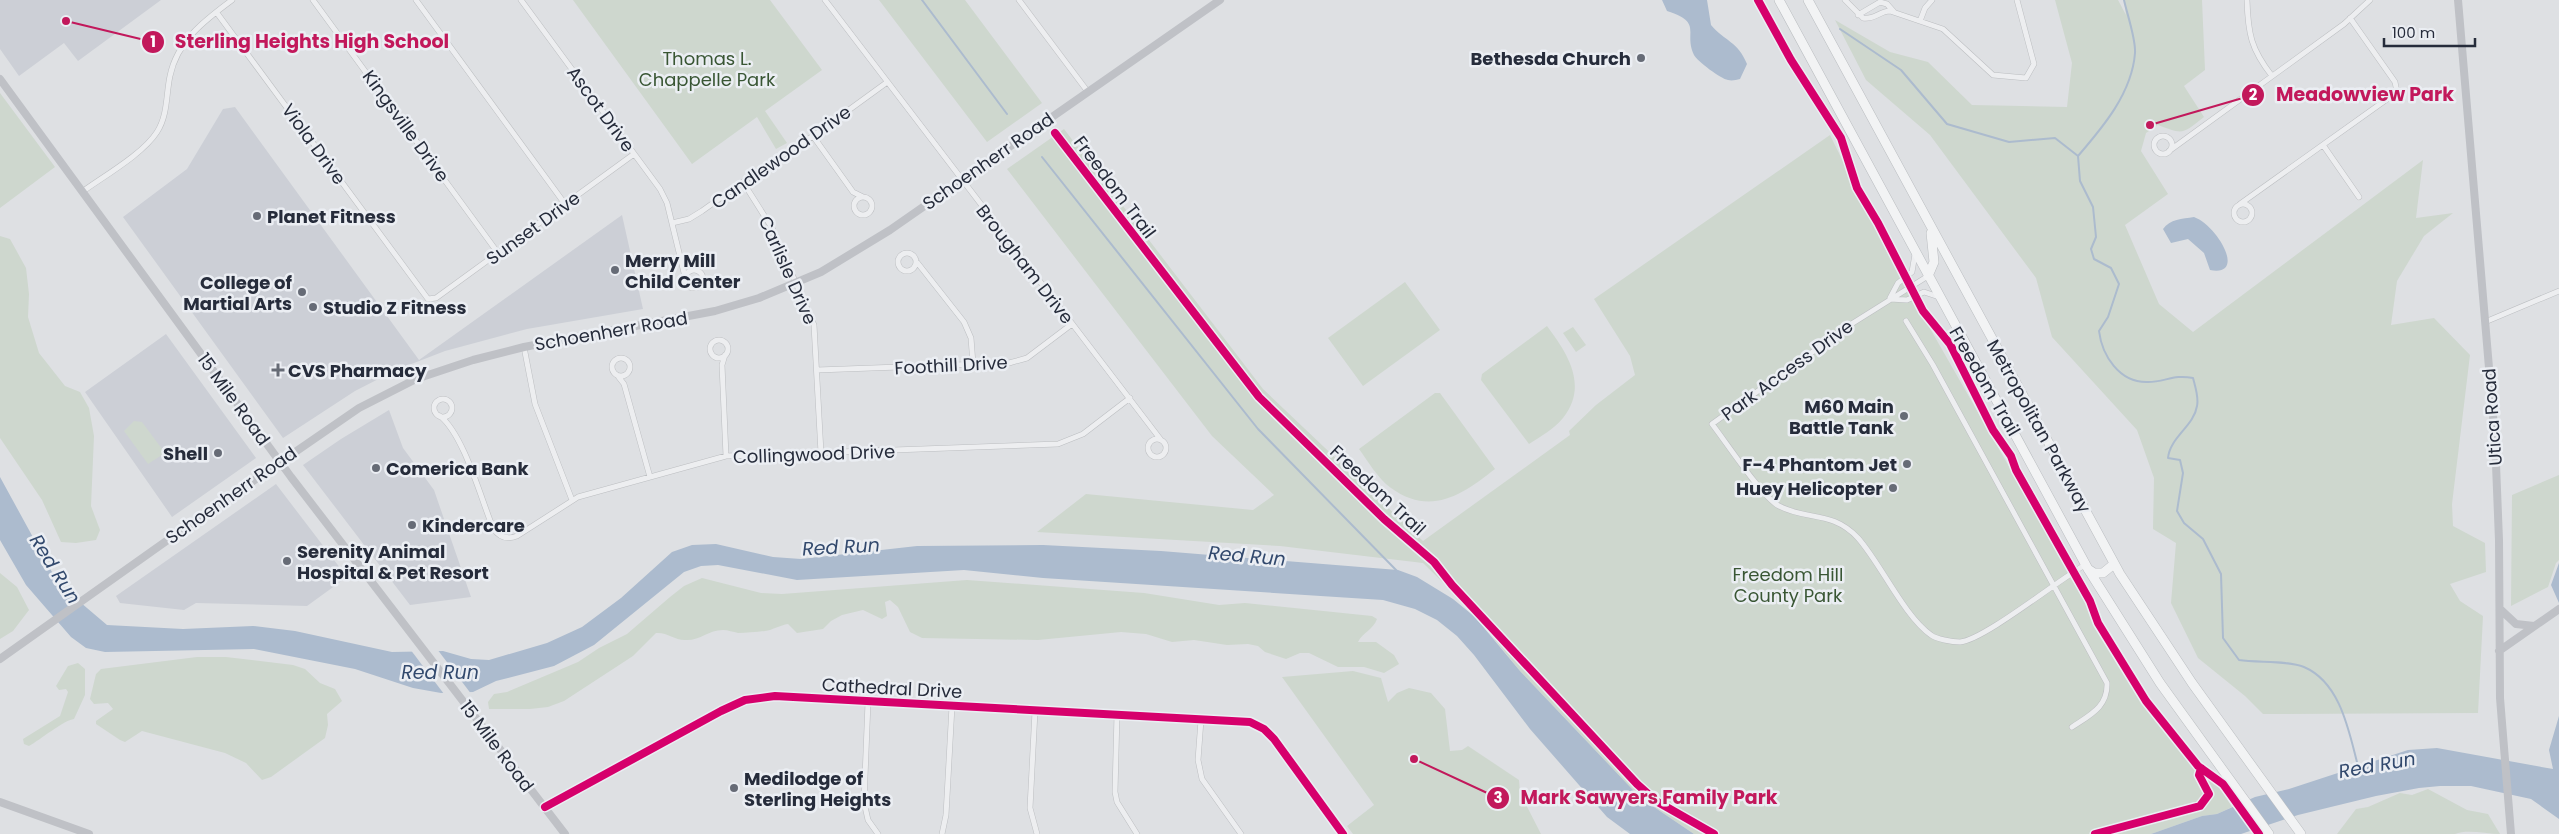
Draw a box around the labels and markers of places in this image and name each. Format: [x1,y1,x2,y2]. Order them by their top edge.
callout: Sterling Heights High School [140,25,460,59]
place label: Bethesda Church [1471,46,1631,71]
marker: Bethesda Church [1635,52,1647,64]
callout: Meadowview Park [2241,78,2464,112]
place label: Planet Fitness [267,204,396,229]
marker: Planet Fitness [251,210,263,222]
place label: Merry Mill Child Center [625,248,741,294]
marker: Merry Mill Child Center [609,264,621,276]
place label: College of Martial Arts [183,270,293,316]
marker: College of Martial Arts [296,286,308,298]
place label: Studio Z Fitness [323,295,467,320]
marker: Studio Z Fitness [307,301,319,313]
place label: CVS Pharmacy [288,358,427,383]
marker: CVS Pharmacy [272,364,284,376]
place label: M60 Main Battle Tank [1789,394,1895,440]
marker: M60 Main Battle Tank [1898,410,1910,422]
place label: Shell [163,441,208,466]
marker: Shell [212,447,224,459]
place label: F-4 Phantom Jet [1743,452,1897,477]
place label: Comerica Bank [386,456,529,481]
marker: F-4 Phantom Jet [1901,458,1913,470]
marker: Comerica Bank [370,462,382,474]
place label: Huey Helicopter [1736,476,1883,501]
marker: Huey Helicopter [1887,482,1899,494]
place label: Kindercare [422,513,525,538]
marker: Kindercare [406,519,418,531]
place label: Serenity Animal Hospital & Pet Resort [297,539,489,585]
marker: Serenity Animal Hospital & Pet Resort [281,555,293,567]
place label: Medilodge of Sterling Heights [744,766,891,812]
callout: Mark Sawyers Family Park [1486,781,1788,815]
marker: Medilodge of Sterling Heights [728,782,740,794]

